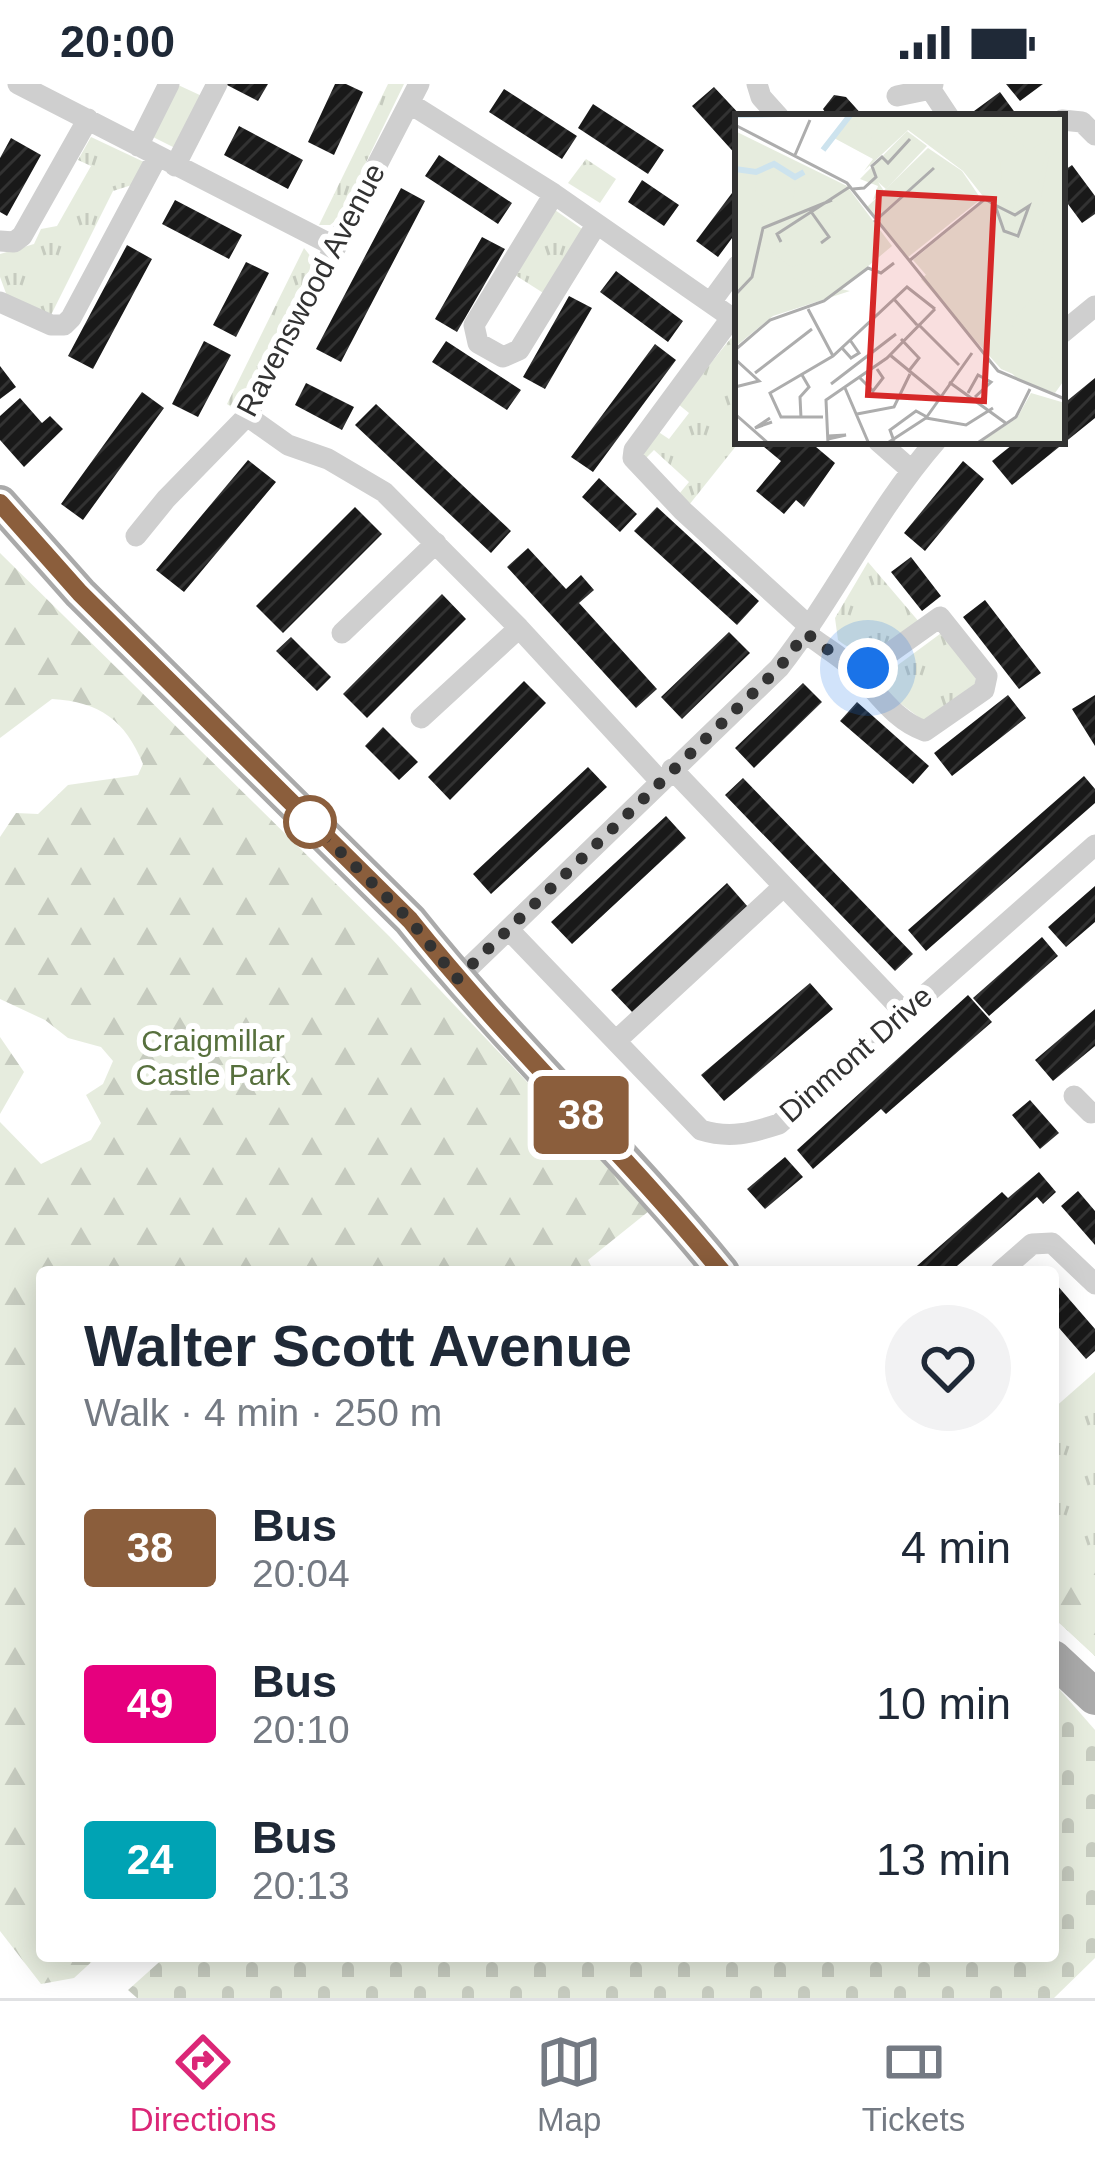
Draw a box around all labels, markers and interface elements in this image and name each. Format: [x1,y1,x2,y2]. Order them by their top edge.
text: 20:00 [60,16,175,67]
inset map [735,114,1065,444]
street label: Ravenswood Avenue [230,158,391,422]
your location [838,638,898,698]
unlabelled marker [285,797,335,847]
street label: Dinmont Drive [773,979,938,1128]
park label: Craigmillar Castle Park [135,1024,292,1091]
line badge: 38 [527,1076,635,1154]
text: 38 [558,1091,604,1138]
button: heart [885,1305,1011,1431]
text: Walter Scott Avenue [84,1314,632,1378]
text: Walk · 4 min · 250 m [84,1391,442,1434]
text: Bus [252,1500,337,1551]
text: 4 min [901,1522,1011,1573]
text: 38 [127,1524,173,1571]
text: 20:04 [252,1552,350,1595]
text: Bus [252,1656,337,1707]
text: 10 min [876,1678,1011,1729]
text: 49 [127,1680,173,1727]
text: 20:10 [252,1708,350,1751]
text: Bus [252,1812,337,1863]
text: 13 min [876,1834,1011,1885]
text: 24 [127,1836,173,1883]
text: 20:13 [252,1864,350,1907]
tab: Directions [130,2029,277,2139]
tab: Map [536,2029,602,2139]
tab: Tickets [862,2029,965,2139]

